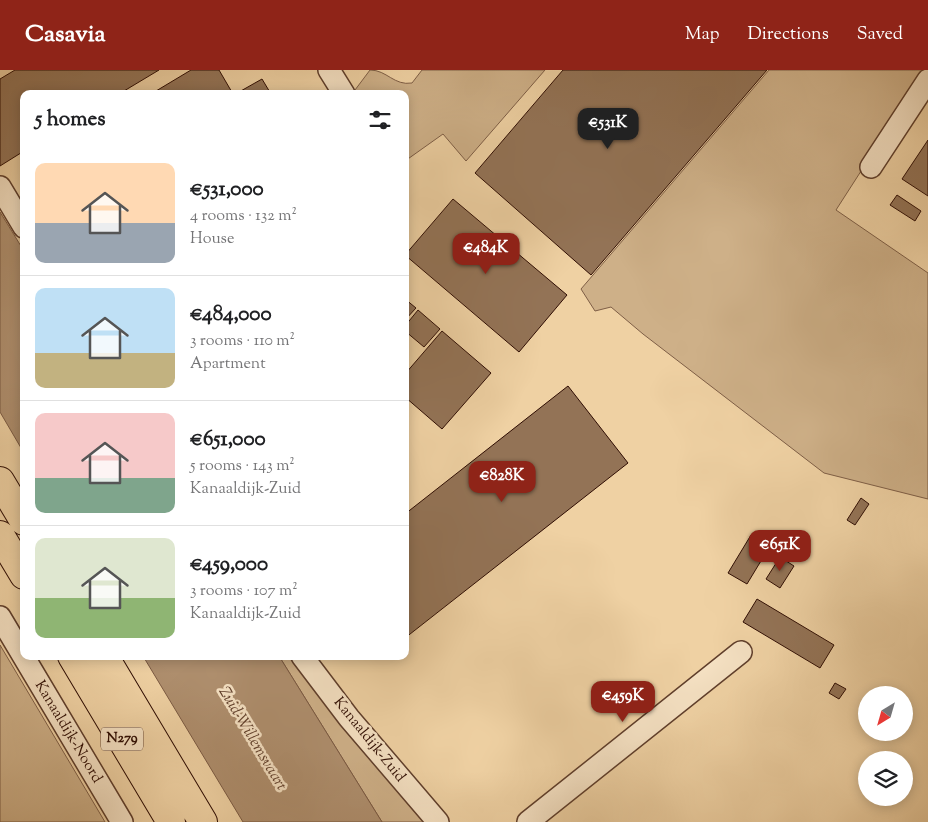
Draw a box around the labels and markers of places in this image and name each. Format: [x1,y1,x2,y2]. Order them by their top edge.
pin: €531K [573,108,643,150]
pin: €484K [451,232,521,275]
pin: €828K [467,460,537,503]
pin: €651K [745,530,815,572]
pin: €459K [588,680,658,723]

